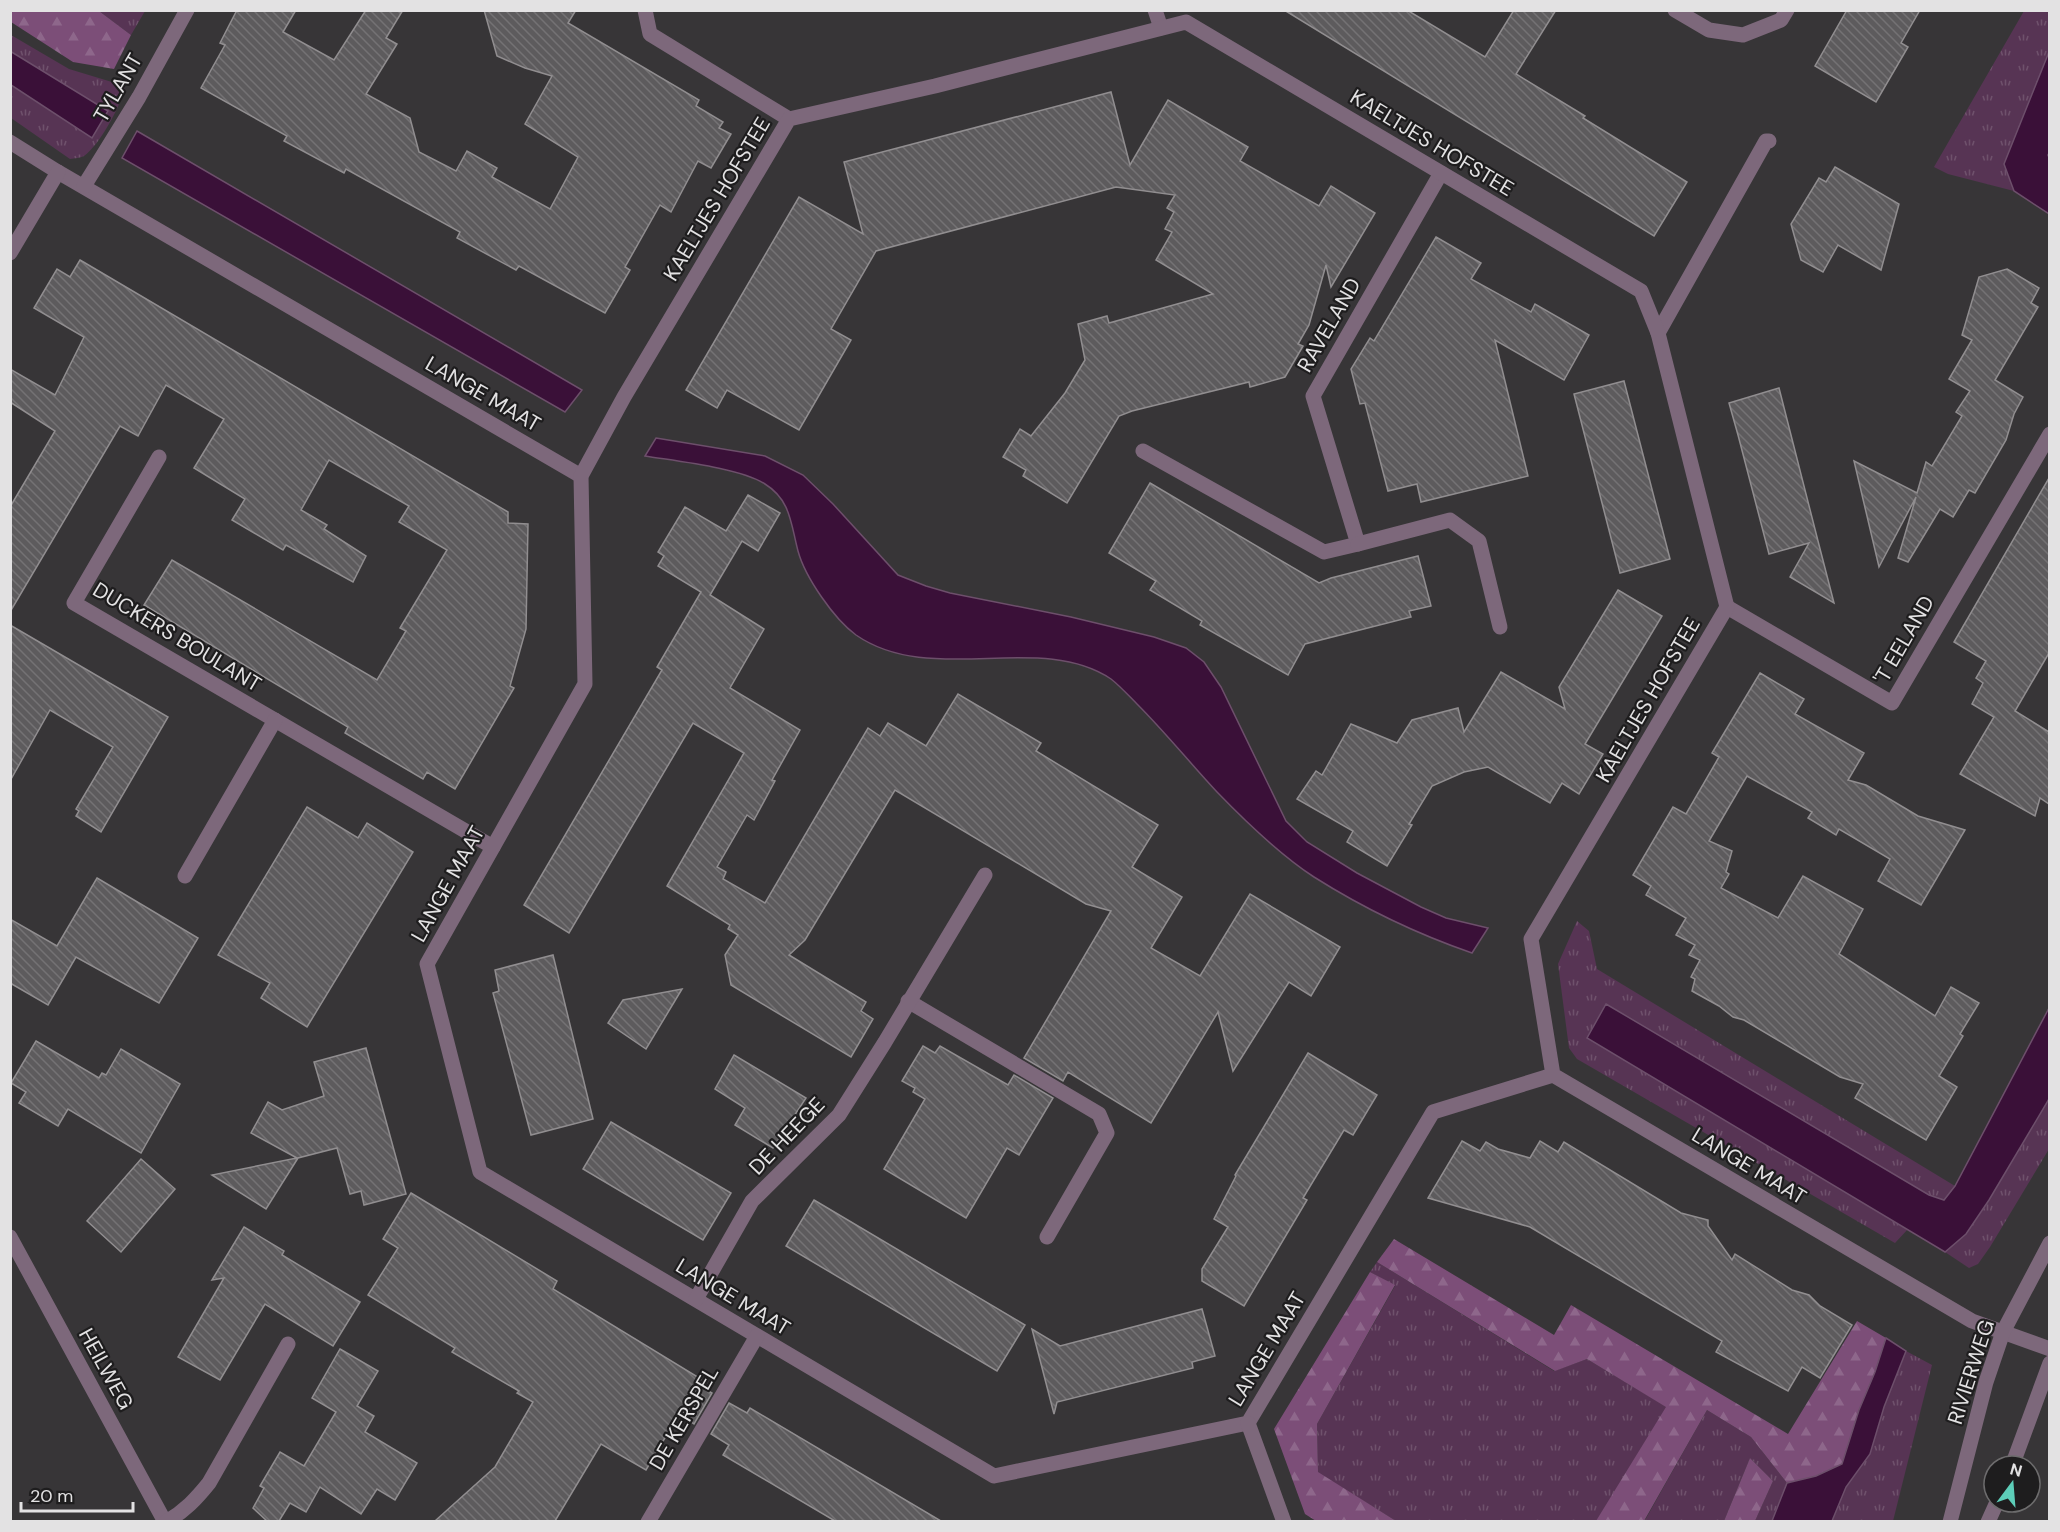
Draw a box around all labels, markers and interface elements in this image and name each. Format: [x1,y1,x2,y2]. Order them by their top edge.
street label: TYLANT [87,48,149,128]
street label: KAELTJES HOFSTEE [1345,83,1519,203]
street label: KAELTJES HOFSTEE [657,112,777,286]
street label: RAVELAND [1291,273,1367,377]
street label: LANGE MAAT [420,350,546,438]
street label: DUCKERS BOULANT [88,576,267,698]
street label: 'T EELAND [1867,590,1941,690]
street label: KAELTJES HOFSTEE [1589,612,1707,788]
street label: LANGE MAAT [405,821,492,947]
street label: DE HEEGE [743,1091,831,1181]
street label: LANGE MAAT [1687,1121,1811,1211]
street label: LANGE MAAT [671,1252,795,1342]
street label: LANGE MAAT [1222,1287,1312,1411]
street label: RIVIERWEG [1941,1316,2001,1428]
street label: HEILWEG [72,1323,140,1415]
street label: DE KERSPEL [643,1361,725,1475]
north arrow [1982,1454,2042,1514]
text: N [2007,1458,2025,1482]
scale bar [21,1475,134,1513]
text: 20 m [30,1484,73,1508]

